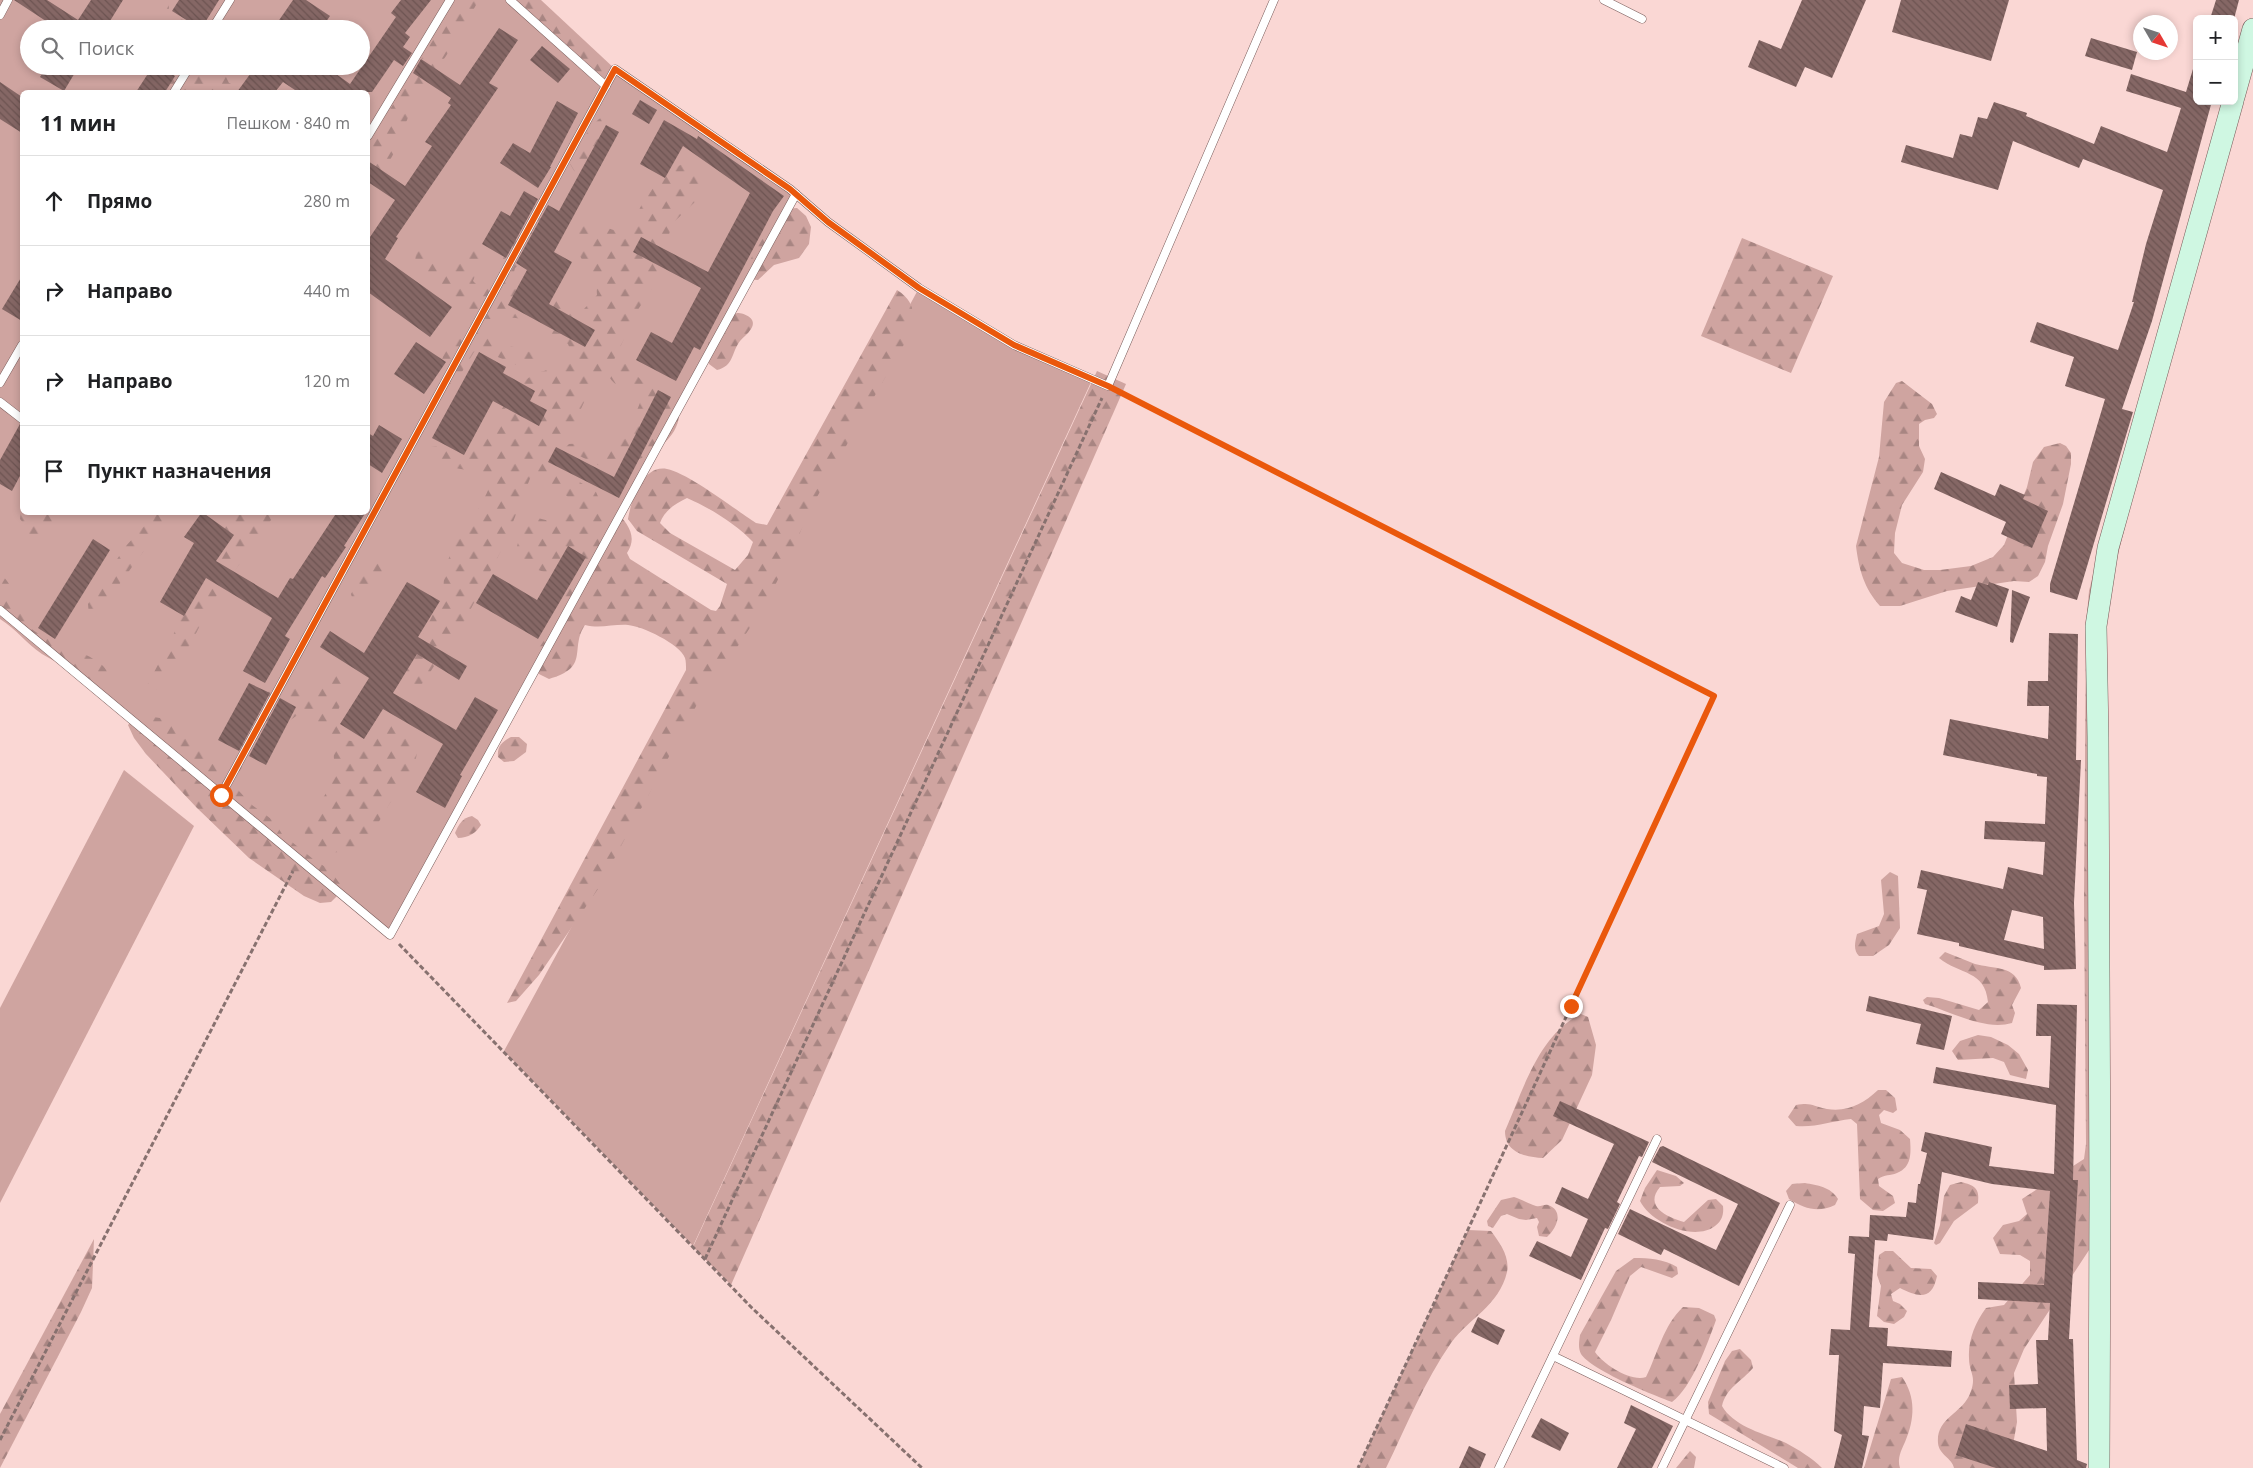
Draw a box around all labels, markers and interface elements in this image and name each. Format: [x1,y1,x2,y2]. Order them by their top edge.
north arrow [2133,15,2178,60]
map controls [2193,15,2238,105]
button: + [2193,15,2238,60]
search box [20,20,370,75]
icon: search [38,34,66,62]
text: Поиск [78,35,134,61]
button: − [2193,60,2238,105]
text: 11 мин [40,109,116,137]
text: Пешком · 840 m [227,112,350,134]
icon: ahead [40,187,68,215]
text: Прямо [87,188,152,214]
text: 280 m [304,190,350,212]
icon: right [40,277,68,305]
text: Направо [87,278,173,304]
text: 440 m [304,280,350,302]
icon: right [40,367,68,395]
text: Направо [87,368,173,394]
text: 120 m [304,370,350,392]
icon: arrive [40,457,68,485]
text: Пункт назначения [87,458,272,484]
route start [210,784,233,807]
route end [1560,995,1583,1018]

